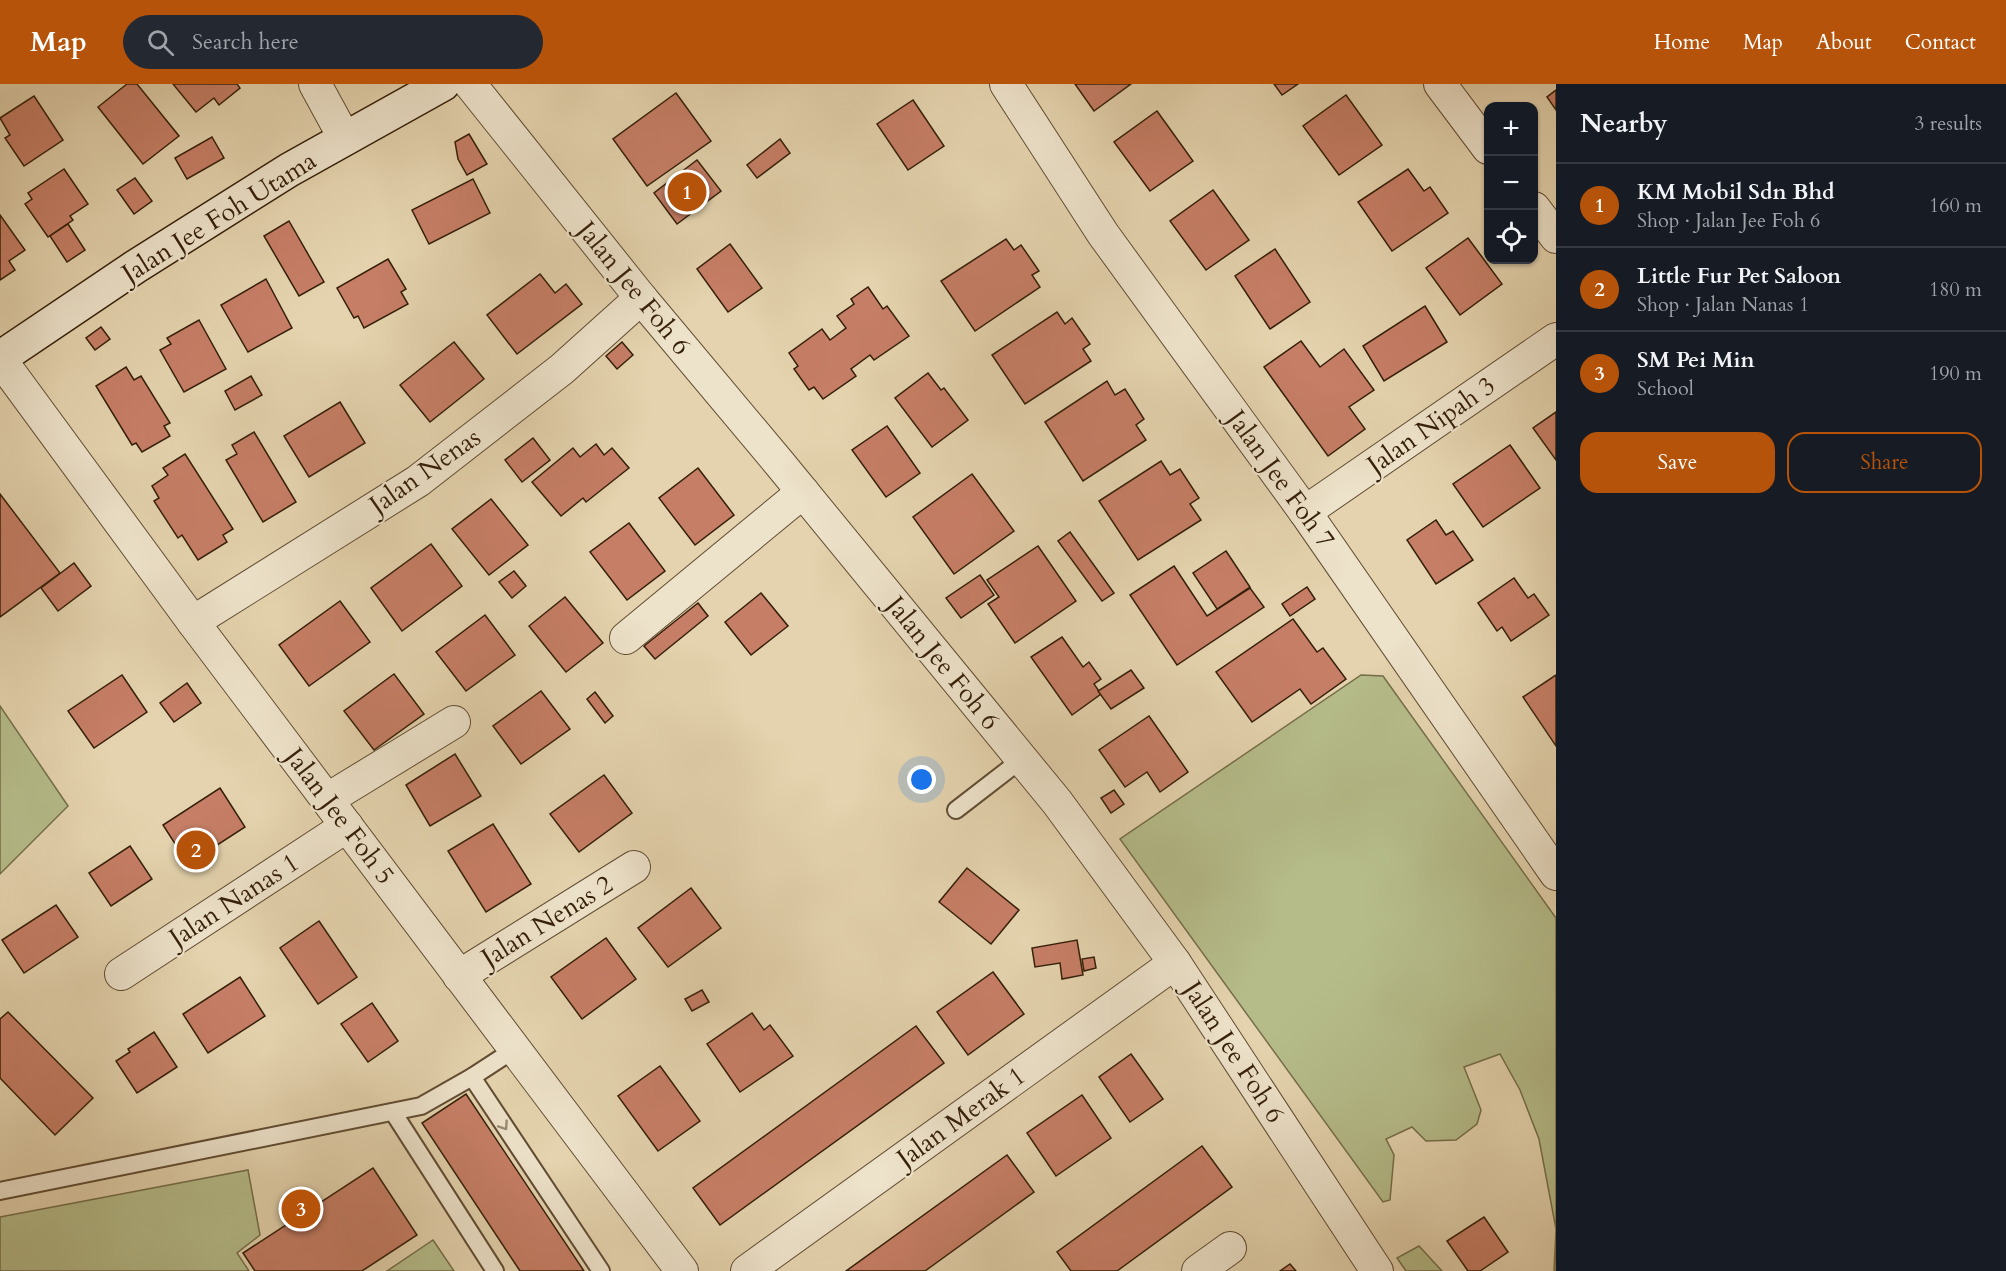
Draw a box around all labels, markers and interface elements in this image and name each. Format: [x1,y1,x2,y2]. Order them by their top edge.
search box [123,15,543,69]
text: Map [30,23,87,61]
icon: search [144,26,177,59]
text: Search here [192,27,299,57]
text: Home [1654,28,1710,57]
text: Map [1743,28,1783,57]
text: About [1816,28,1872,57]
text: Contact [1905,28,1976,57]
map controls [1484,102,1538,264]
button: + [1484,102,1538,156]
text: Nearby [1580,106,1668,141]
text: 3 results [1914,110,1982,137]
street label: Jalan Jee Foh Utama [112,143,323,293]
button: − [1484,156,1538,210]
pin: 1 [668,170,706,214]
text: KM Mobil Sdn Bhd [1637,177,1835,207]
text: 1 [1594,192,1605,219]
text: 160 m [1929,192,1982,219]
text: Shop · Jalan Jee Foh 6 [1637,207,1820,234]
button: locate [1484,210,1538,264]
street label: Jalan Jee Foh 6 [567,211,699,362]
text: Little Fur Pet Saloon [1637,261,1841,291]
text: 2 [1594,276,1605,303]
text: 180 m [1929,276,1982,303]
text: Shop · Jalan Nanas 1 [1637,291,1809,318]
text: SM Pei Min [1637,345,1755,375]
text: 3 [1594,360,1605,387]
text: 190 m [1929,360,1982,387]
street label: Jalan Nipah 3 [1357,368,1502,484]
text: School [1637,375,1694,402]
street label: Jalan Jee Foh 7 [1217,400,1343,555]
street label: Jalan Nenas [359,420,488,524]
button: Save [1580,432,1775,493]
button: Share [1787,432,1982,493]
street label: Jalan Jee Foh 6 [876,586,1008,737]
street label: Jalan Jee Foh 5 [275,737,403,891]
your location [907,765,936,794]
pin: 2 [176,828,216,873]
street label: Jalan Nanas 1 [159,845,306,957]
street label: Jalan Nenas 2 [471,867,619,977]
street label: Jalan Jee Foh 6 [1173,971,1293,1130]
street label: Jalan Merak 1 [886,1059,1032,1178]
one-way arrow [497,1120,509,1130]
pin: 3 [282,1186,320,1232]

